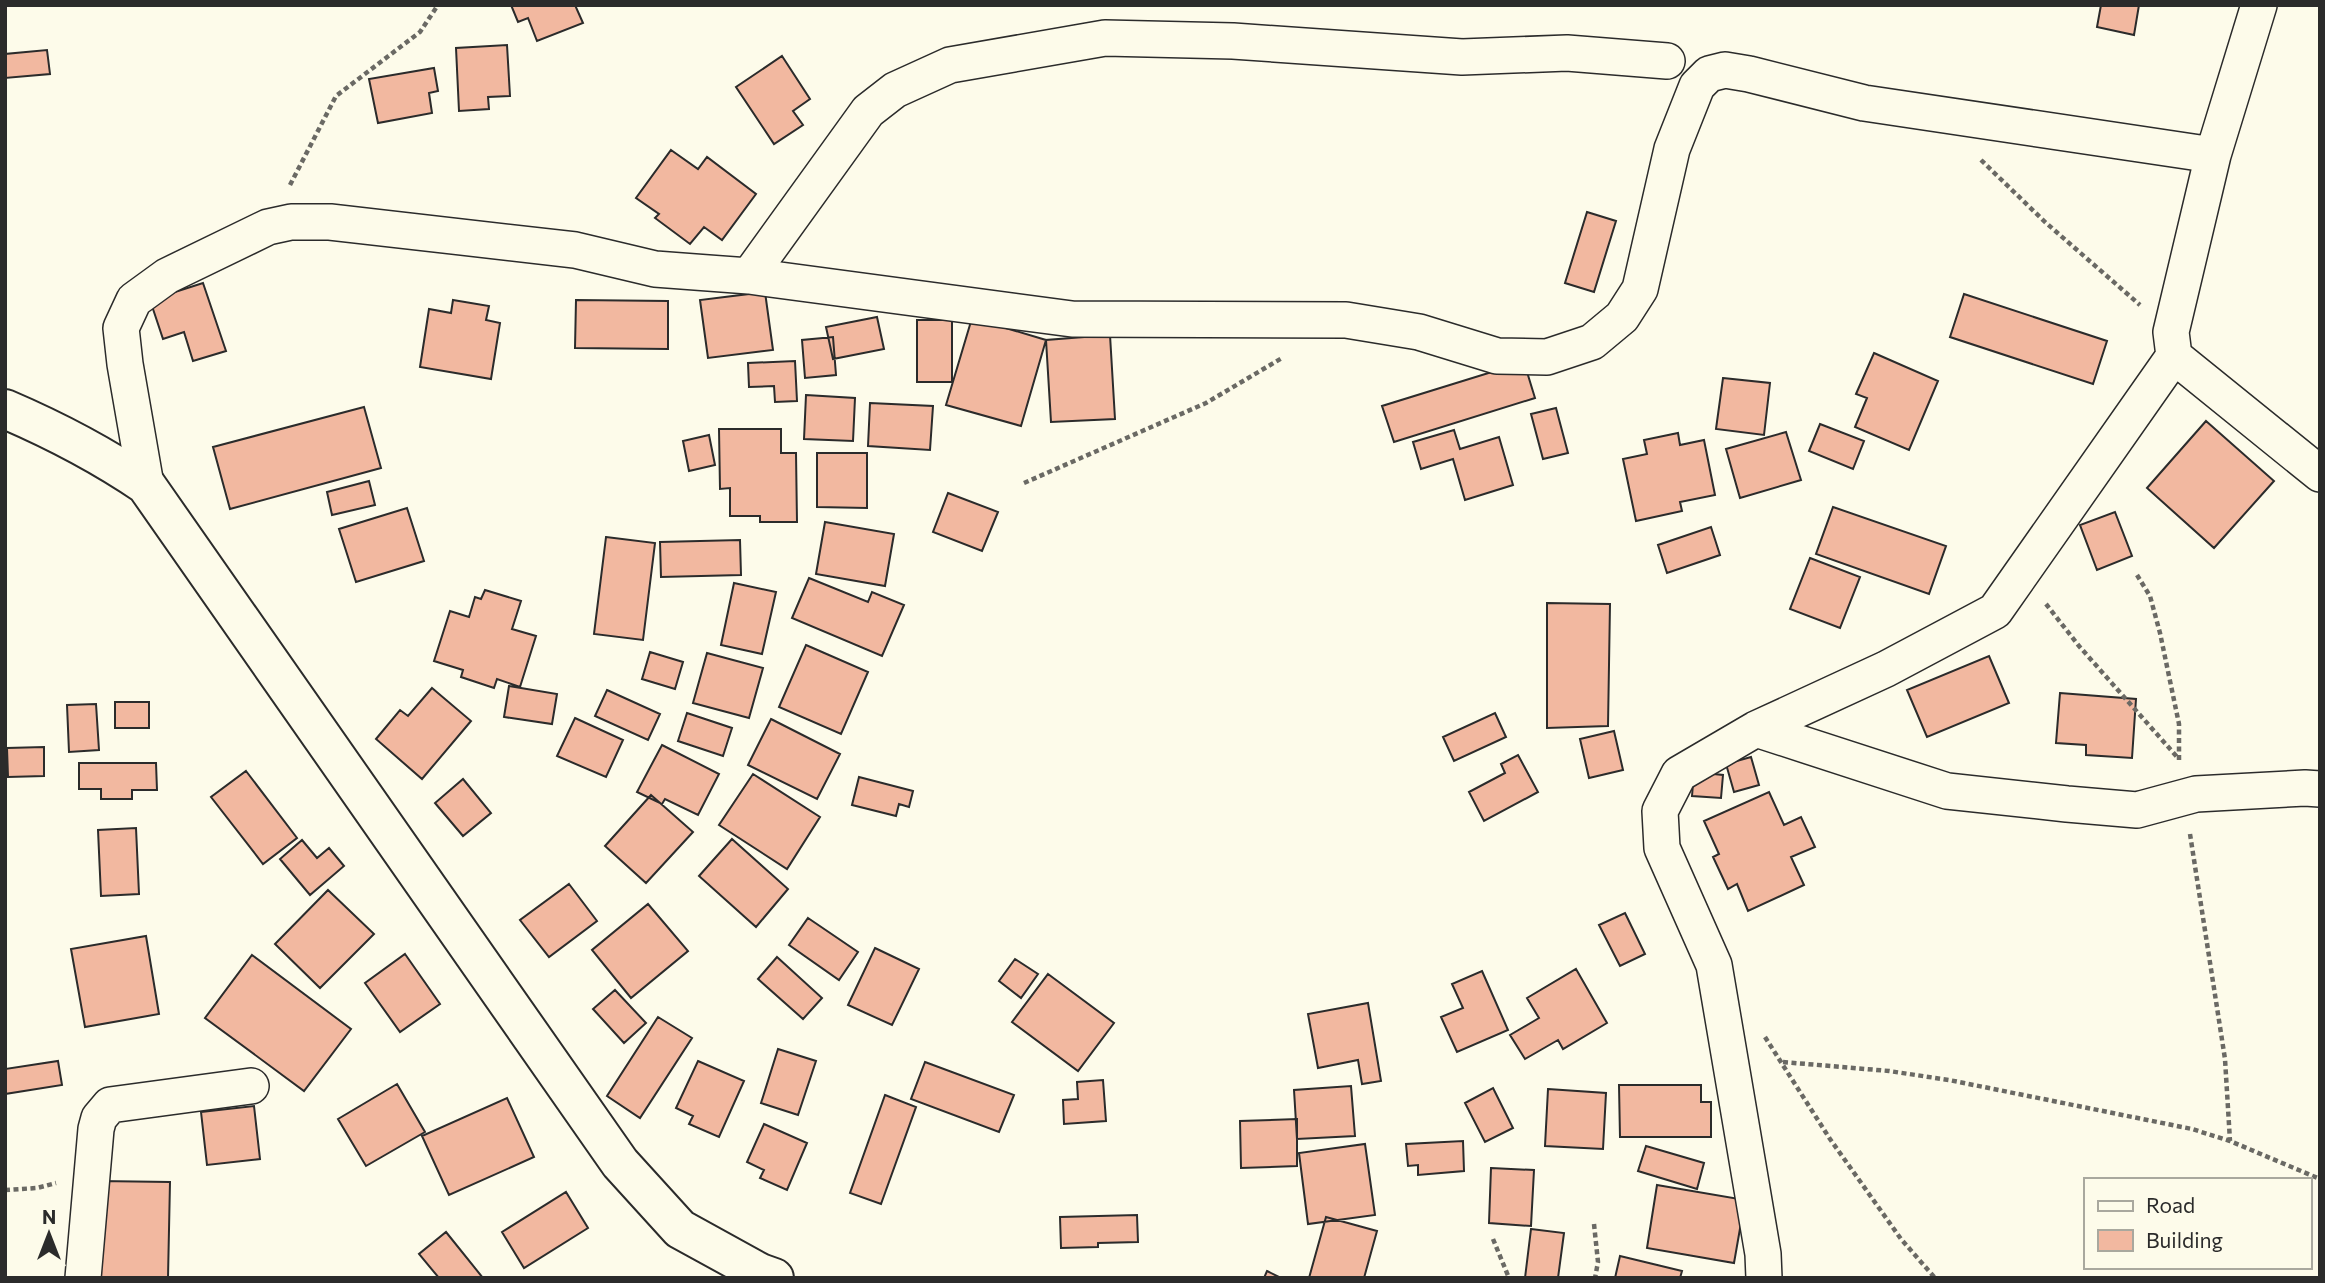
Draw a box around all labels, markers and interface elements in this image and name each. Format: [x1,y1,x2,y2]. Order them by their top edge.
legend [2084,1178,2311,1269]
text: Road [2146,1192,2195,1217]
north arrow [14,1199,84,1269]
text: N [42,1205,56,1228]
text: Building [2146,1227,2223,1252]

